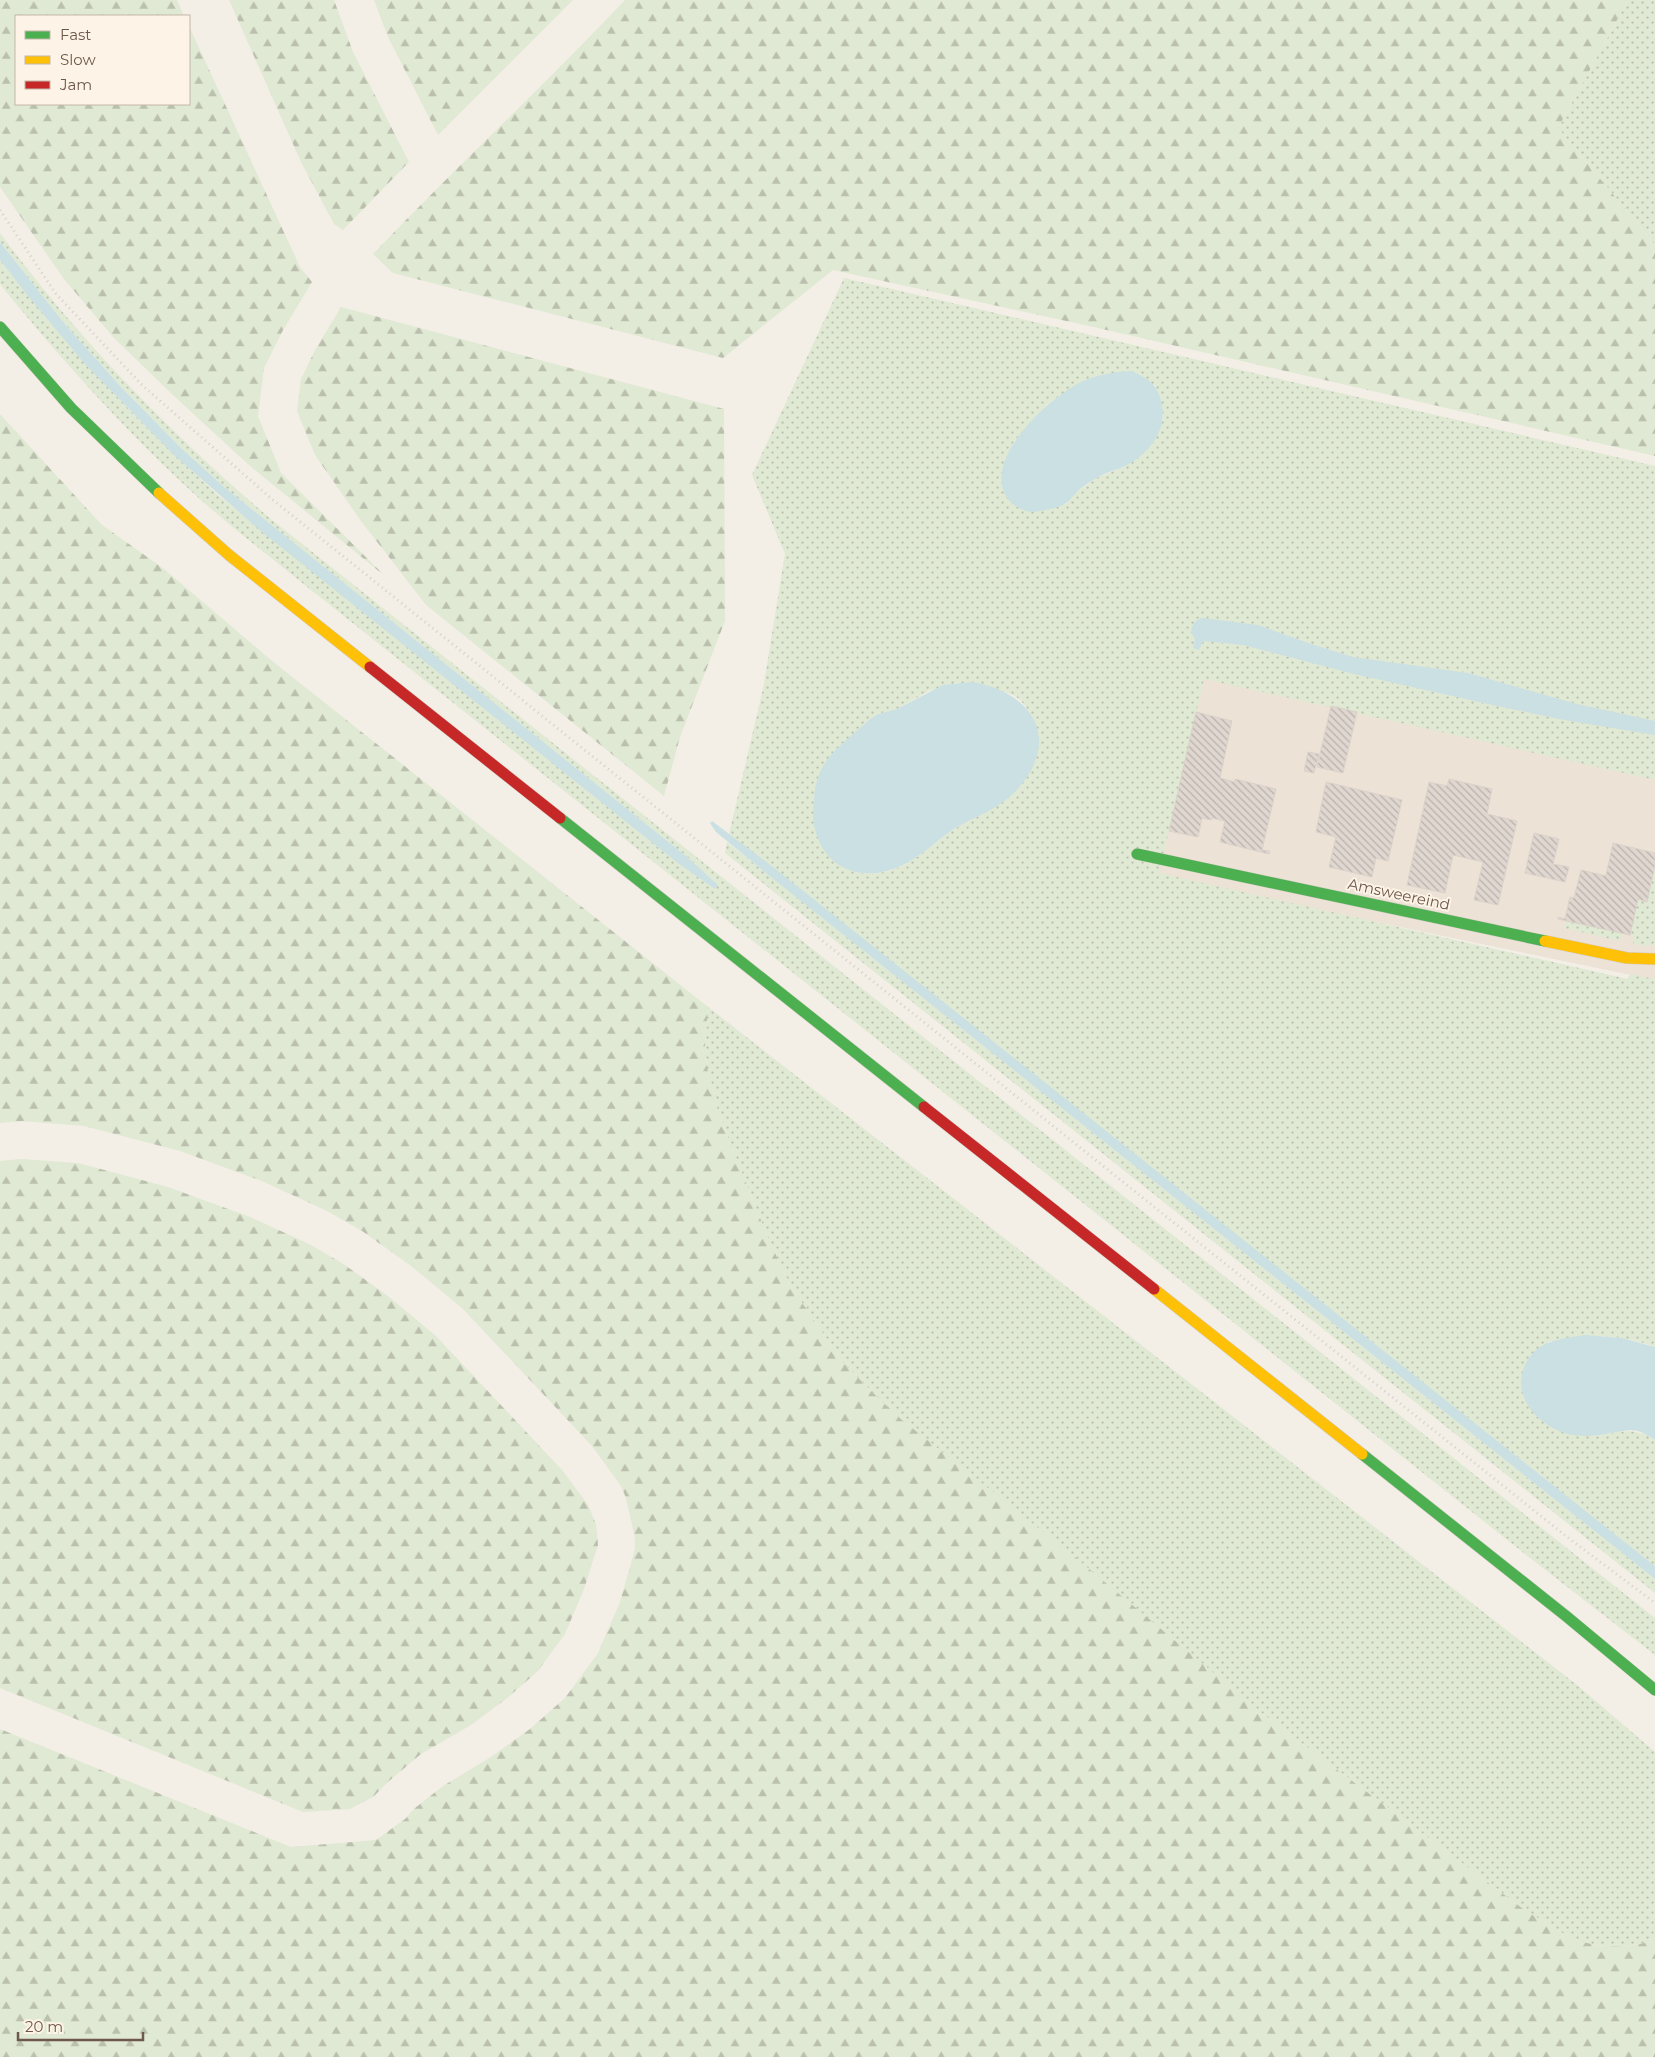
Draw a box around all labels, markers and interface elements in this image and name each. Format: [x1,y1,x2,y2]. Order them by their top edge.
legend [15,15,190,105]
text: Fast [60,25,91,44]
text: Slow [60,50,96,69]
text: Jam [59,75,92,94]
street label: Amsweereind [1346,874,1452,914]
scale bar [18,2010,142,2042]
text: 20 m [25,2017,63,2036]

